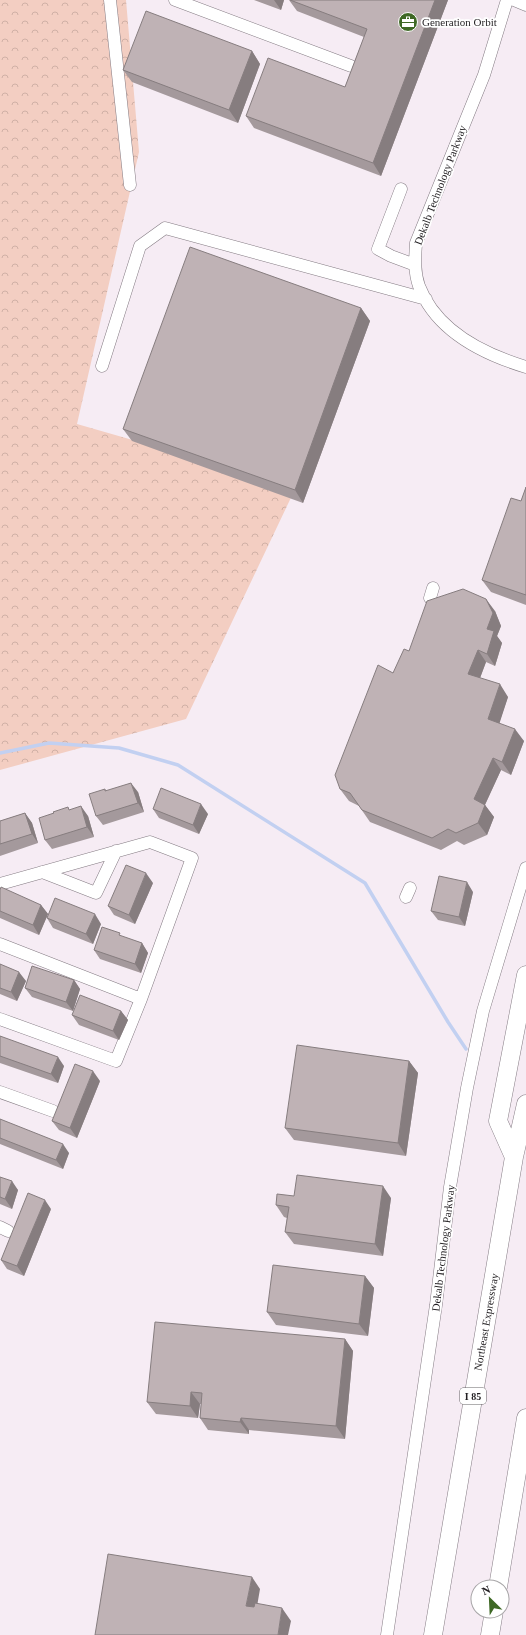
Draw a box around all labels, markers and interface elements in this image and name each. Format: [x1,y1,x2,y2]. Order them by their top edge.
office icon: Generation Orbit [397,11,419,33]
place label: Generation Orbit [422,16,497,28]
street label: Dekalb Technology Parkway [412,123,469,247]
street label: Dekalb Technology Parkway [429,1184,457,1312]
street label: Northeast Expressway [472,1272,501,1372]
road number: I 85 [460,1388,486,1404]
north arrow [470,1579,510,1619]
text: N [480,1583,492,1597]

